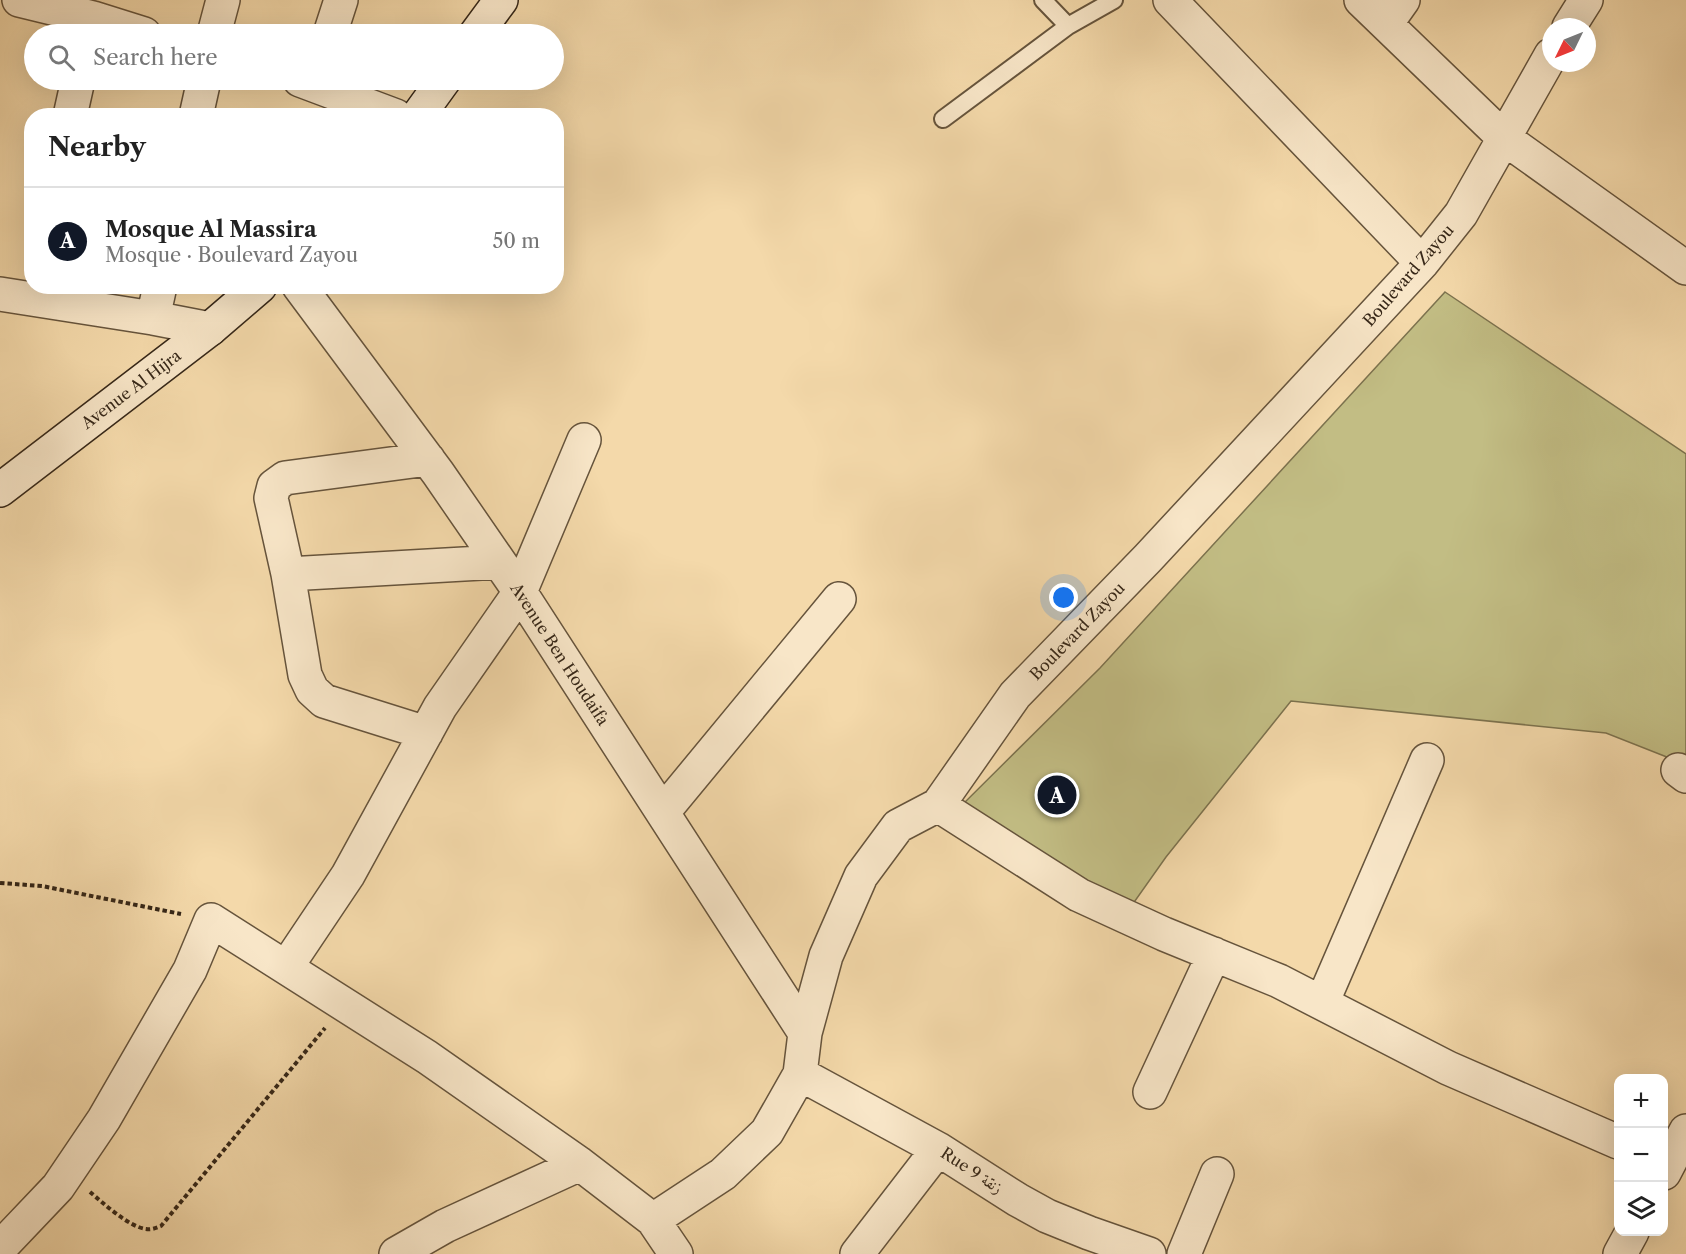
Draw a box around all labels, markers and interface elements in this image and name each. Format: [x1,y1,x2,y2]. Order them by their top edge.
north arrow [1542,18,1596,72]
search box [24,24,564,90]
icon: search [45,41,78,74]
text: Search here [93,44,218,71]
text: Nearby [48,131,146,163]
text: Mosque Al Massira [105,216,317,243]
street label: Boulevard Zayou [1358,220,1458,330]
text: A [60,229,75,253]
text: 50 m [493,229,540,253]
text: Mosque · Boulevard Zayou [105,243,358,267]
street label: Avenue Al Hijra [76,345,185,434]
street label: Avenue Ben Houdaifa [506,578,614,729]
street label: Boulevard Zayou [1025,578,1129,684]
your location [1049,583,1078,612]
pin: A [1038,772,1076,818]
map controls [1614,1074,1668,1236]
button: + [1614,1074,1668,1128]
button: − [1614,1128,1668,1182]
street label: Rue 9 زنقة [937,1143,1007,1197]
button: layers [1614,1182,1668,1236]

